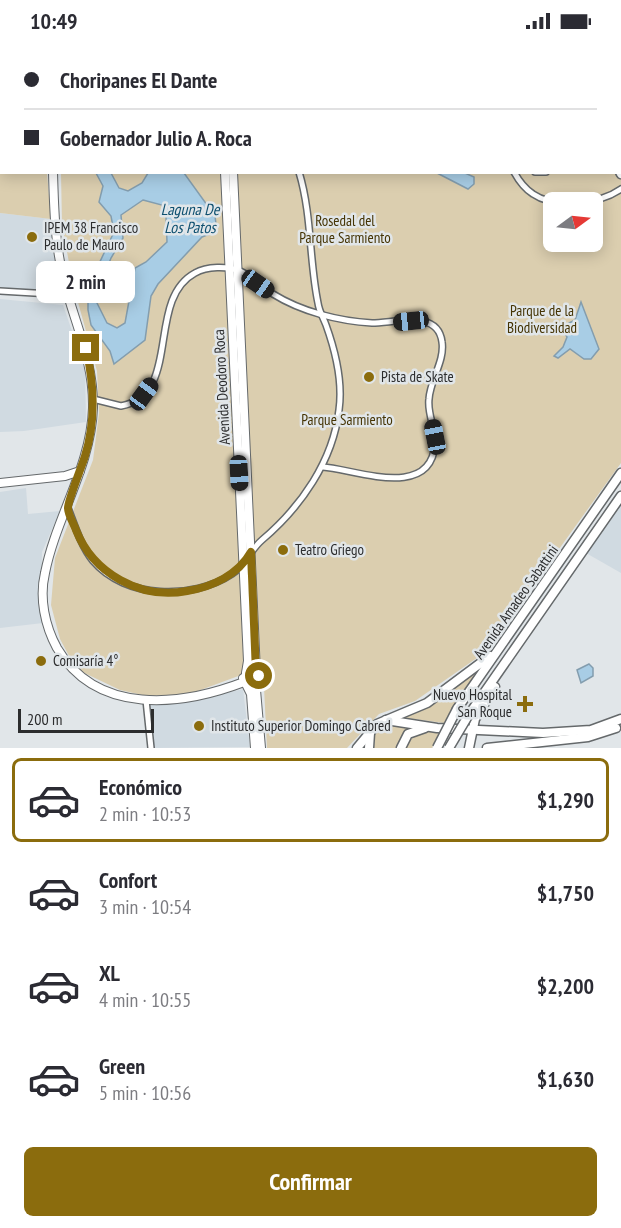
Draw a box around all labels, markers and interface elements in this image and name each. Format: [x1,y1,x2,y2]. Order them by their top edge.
text: 10:49 [30,7,78,35]
text: Choripanes El Dante [60,66,217,94]
text: Gobernador Julio A. Roca [60,124,252,152]
north arrow [543,192,603,252]
map controls [543,192,603,252]
water label: Laguna De Los Patos [161,199,221,237]
park label: Rosedal del Parque Sarmiento [299,211,391,247]
place label: IPEM 38 Francisco Paulo de Mauro [44,218,138,254]
marker: IPEM 38 Francisco Paulo de Mauro [25,230,39,244]
callout: 2 min [36,261,136,303]
car [238,266,278,302]
text: 2 min [65,269,106,295]
park label: Parque de la Biodiversidad [507,301,577,337]
car [392,310,430,332]
street label: Avenida Deodoro Roca [209,329,234,445]
route end [72,334,99,361]
place label: Pista de Skate [381,367,454,386]
marker: Pista de Skate [362,370,376,384]
car [126,374,162,414]
park label: Parque Sarmiento [301,410,393,429]
car [423,418,447,456]
car [229,455,249,491]
place label: Teatro Griego [295,540,364,559]
street label: Avenida Amadeo Sabattini [469,541,562,663]
marker: Teatro Griego [276,543,290,557]
place label: Comisaría 4° [53,651,118,670]
marker: Comisaría 4° [34,654,48,668]
route start [245,662,272,689]
place label: Nuevo Hospital San Roque [433,685,512,721]
marker: Nuevo Hospital San Roque [516,695,534,713]
scale bar [18,706,154,734]
text: 200 m [27,709,62,729]
place label: Instituto Superior Domingo Cabred [211,716,391,735]
marker: Instituto Superior Domingo Cabred [192,719,206,733]
icon: car [27,773,81,827]
text: Económico [99,773,182,801]
text: $1,290 [537,786,594,814]
text: 2 min · 10:53 [99,801,191,827]
icon: car [27,866,81,920]
text: Confort [99,866,157,894]
text: $1,750 [537,879,594,907]
text: 3 min · 10:54 [99,894,191,920]
icon: car [27,959,81,1013]
text: XL [99,959,120,987]
text: $2,200 [537,972,594,1000]
text: 4 min · 10:55 [99,987,191,1013]
icon: car [27,1052,81,1106]
text: Green [99,1052,145,1080]
text: $1,630 [537,1065,594,1093]
text: 5 min · 10:56 [99,1080,191,1106]
button: Confirmar [24,1147,597,1216]

